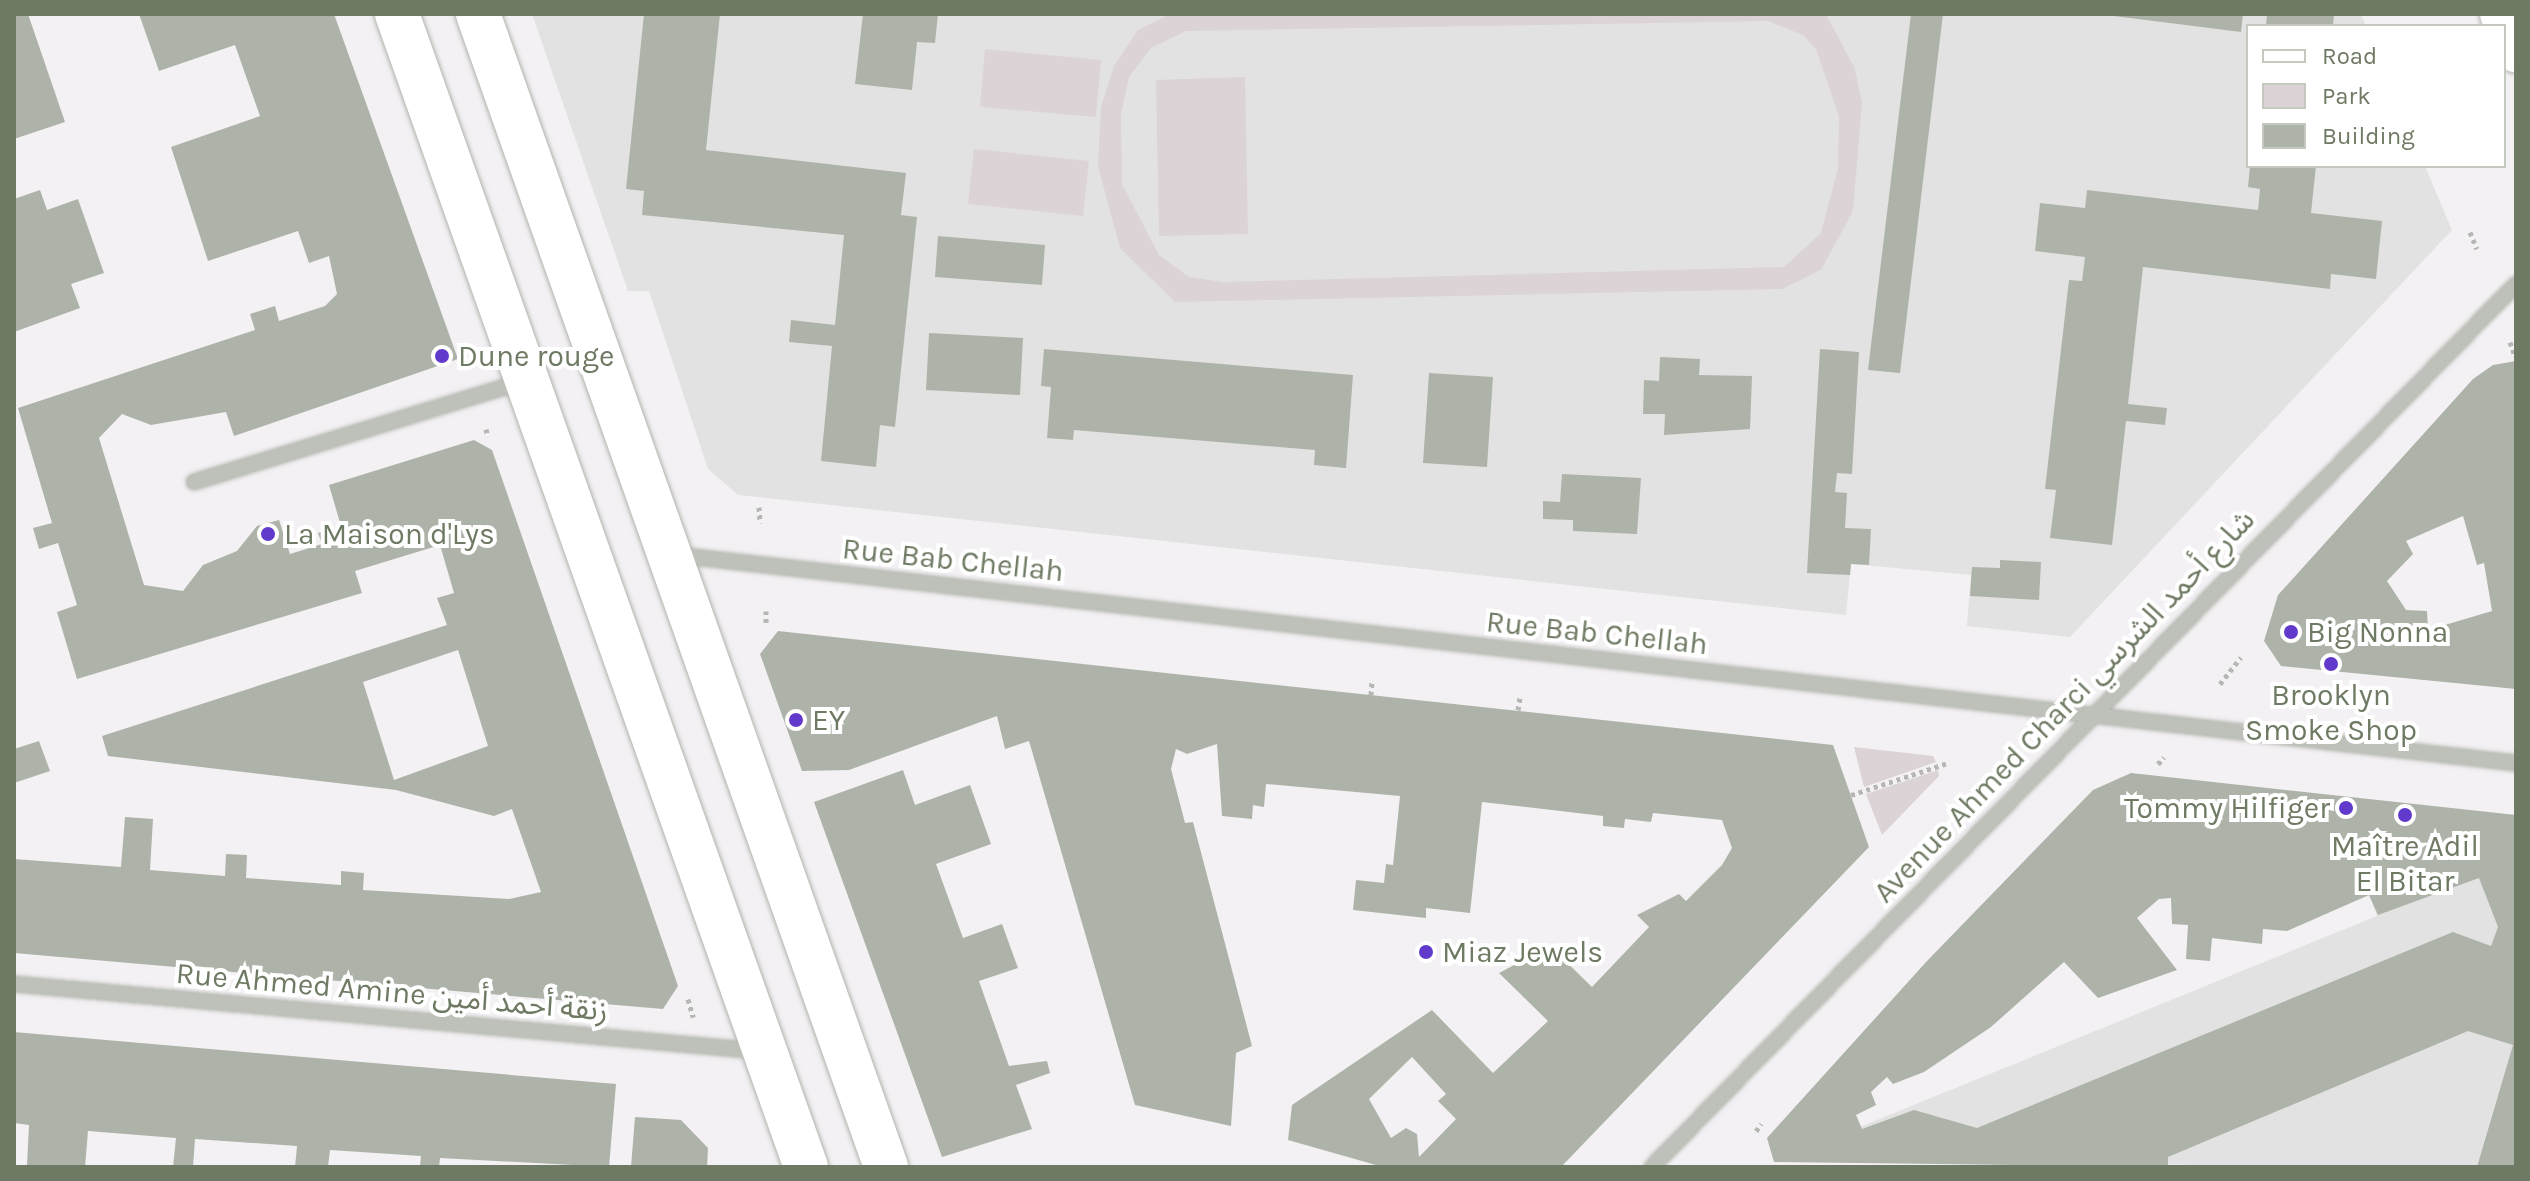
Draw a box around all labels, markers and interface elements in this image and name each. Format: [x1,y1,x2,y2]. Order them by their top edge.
legend [2246,24,2506,168]
text: Road [2322,42,2377,70]
text: Park [2322,82,2371,110]
text: Building [2322,122,2415,150]
place label: Dune rouge [458,338,614,374]
marker: Dune rouge [433,347,451,365]
street label: Avenue Ahmed Charci شارع أحمد الشرسي [1866,502,2262,910]
place label: La Maison d'Lys [284,516,495,552]
marker: La Maison d'Lys [259,525,277,543]
street label: Rue Bab Chellah [841,530,1065,590]
street label: Rue Bab Chellah [1485,603,1709,663]
place label: Big Nonna [2307,614,2448,650]
marker: Big Nonna [2282,623,2300,641]
marker: Brooklyn Smoke Shop [2322,655,2340,673]
place label: Brooklyn Smoke Shop [2245,677,2417,748]
place label: EY [812,702,845,738]
marker: EY [787,711,805,729]
place label: Tommy Hilfiger [2124,790,2330,826]
marker: Tommy Hilfiger [2337,799,2355,817]
marker: Maître Adil El Bitar [2396,806,2414,824]
place label: Maître Adil El Bitar [2331,828,2479,898]
place label: Miaz Jewels [1442,934,1603,970]
marker: Miaz Jewels [1417,943,1435,961]
street label: Rue Ahmed Amine زنقة أحمد أمين [175,955,609,1029]

